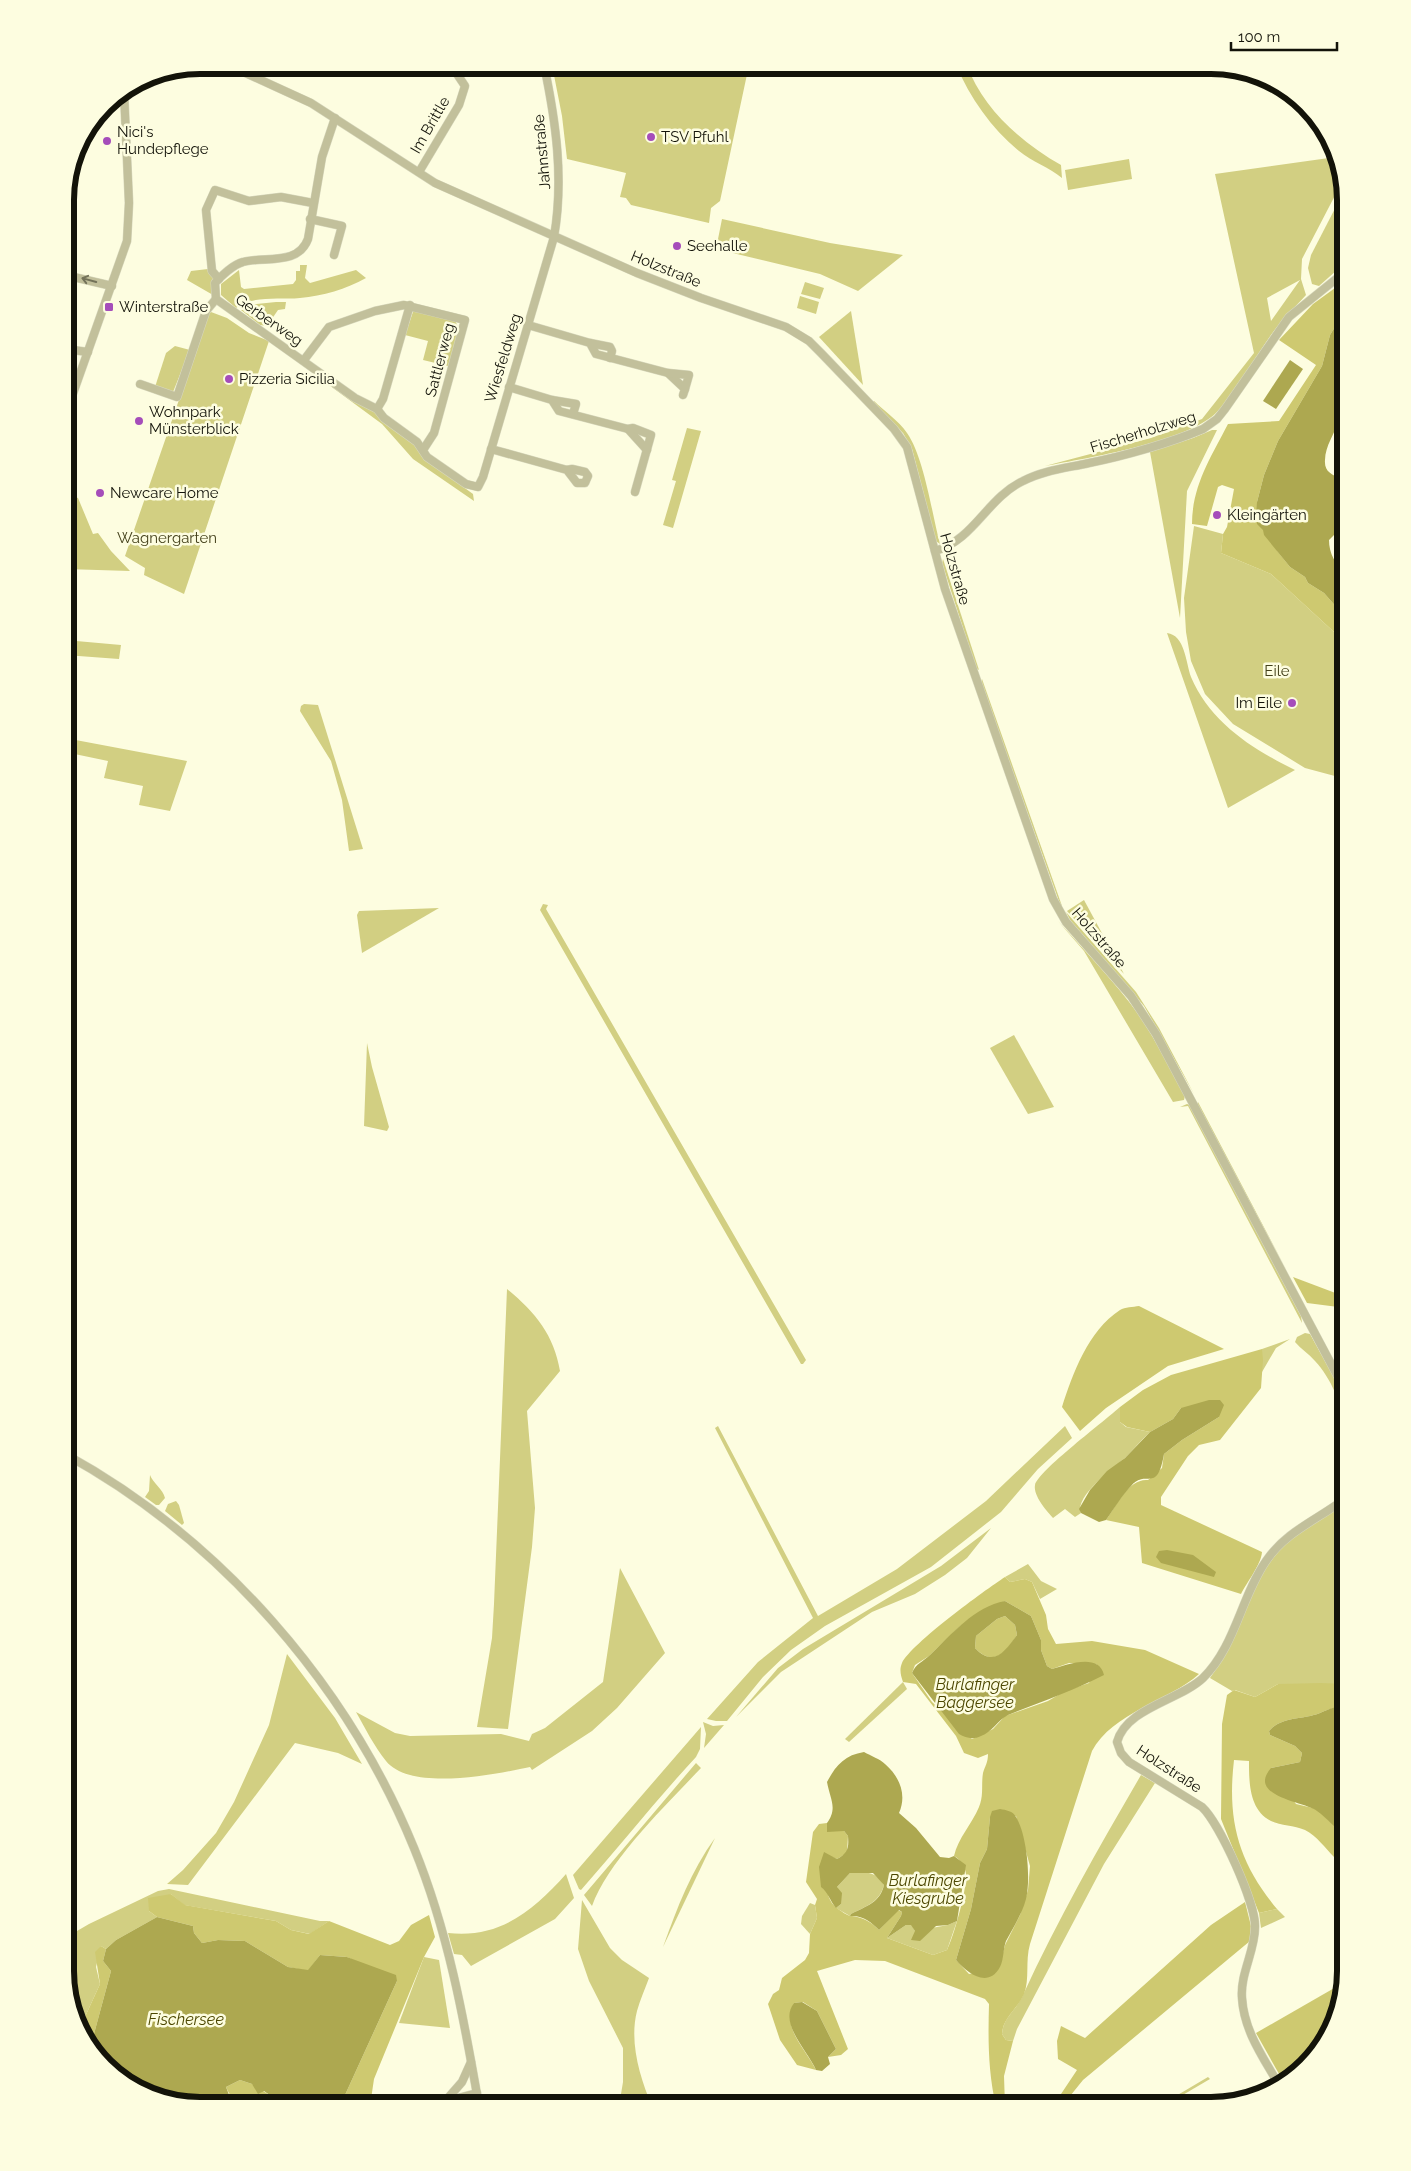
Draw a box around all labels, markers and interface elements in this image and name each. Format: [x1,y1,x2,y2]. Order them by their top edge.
scale bar [1231,20,1337,52]
text: 100 m [1238,28,1280,46]
street label: Im Brittle [407,93,454,157]
street label: Jahnstraße [530,113,554,190]
place label: Nici's Hundepflege [117,123,209,158]
place label: TSV Pfuhl [661,128,729,146]
marker: TSV Pfuhl [645,131,657,143]
marker: Nici's Hundepflege [101,135,113,147]
place label: Seehalle [687,237,748,255]
marker: Seehalle [671,240,683,252]
street label: Holzstraße [628,247,704,291]
one-way arrow [81,275,97,284]
street label: Gerberweg [232,290,306,350]
place label: Winterstraße [119,298,209,316]
marker: Winterstraße [103,301,115,313]
street label: Wiesfeldweg [481,311,525,405]
street label: Sattlerweg [422,321,458,399]
place label: Pizzeria Sicilia [239,370,335,388]
marker: Pizzeria Sicilia [223,373,235,385]
place label: Wohnpark Münsterblick [149,403,239,438]
street label: Fischerholzweg [1088,407,1198,457]
marker: Wohnpark Münsterblick [133,415,145,427]
place label: Newcare Home [110,484,219,502]
marker: Newcare Home [94,487,106,499]
place label: Kleingärten [1227,506,1307,524]
marker: Kleingärten [1211,509,1223,521]
park label: Wagnergarten [117,529,217,547]
street label: Holzstraße [936,531,974,607]
park label: Eile [1264,662,1290,680]
place label: Im Eile [1235,694,1282,712]
marker: Im Eile [1286,697,1298,709]
street label: Holzstraße [1068,904,1130,972]
water label: Burlafinger Baggersee [936,1675,1015,1712]
street label: Holzstraße [1133,1741,1205,1797]
water label: Burlafinger Kiesgrube [889,1871,968,1908]
water label: Fischersee [148,2010,224,2029]

